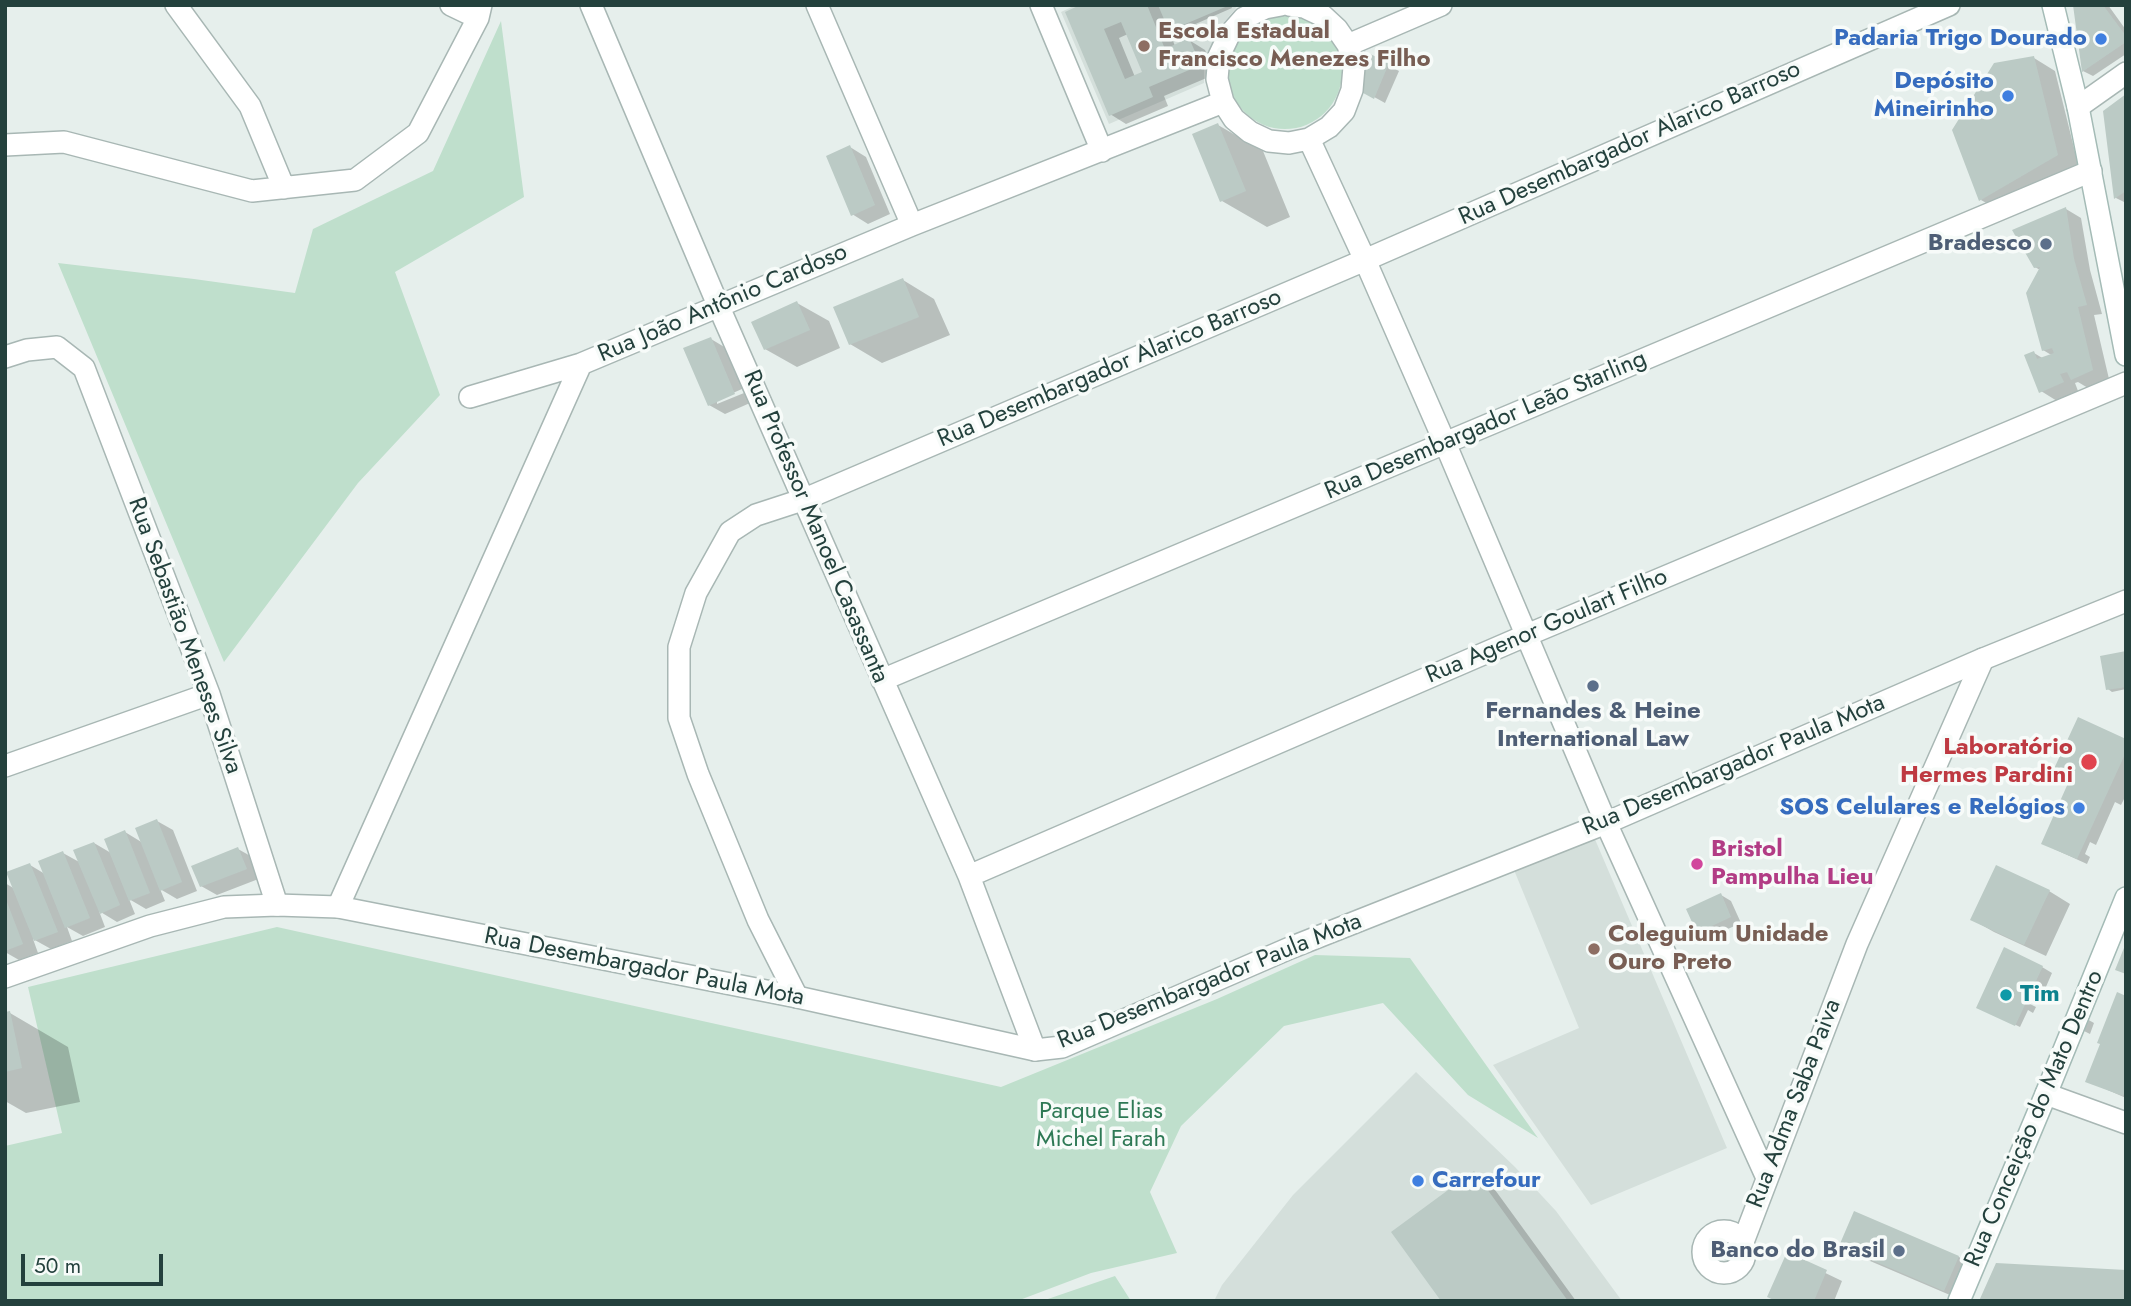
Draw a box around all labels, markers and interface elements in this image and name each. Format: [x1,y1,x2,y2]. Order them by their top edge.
place label: Escola Estadual Francisco Menezes Filho [1158,18,1431,74]
place label: Padaria Trigo Dourado [1834,25,2087,53]
marker: Padaria Trigo Dourado [2093,31,2109,47]
marker: Escola Estadual Francisco Menezes Filho [1136,38,1152,54]
street label: Rua Desembargador Alarico Barroso [1455,55,1805,233]
place label: Depósito Mineirinho [1874,68,1994,124]
marker: Depósito Mineirinho [2000,88,2016,104]
place label: Bradesco [1928,230,2032,258]
marker: Bradesco [2038,236,2054,252]
street label: Rua João Antônio Cardoso [594,238,852,370]
street label: Rua Desembargador Alarico Barroso [934,283,1286,455]
street label: Rua Desembargador Leão Starling [1321,345,1651,507]
street label: Rua Professor Manoel Casassanta [736,366,894,688]
street label: Rua Sebastião Meneses Silva [121,494,247,778]
street label: Rua Agenor Goulart Filho [1422,563,1672,691]
marker: Fernandes & Heine International Law [1585,678,1601,694]
street label: Rua Desembargador Paula Mota [1579,689,1889,843]
place label: Fernandes & Heine International Law [1485,698,1701,754]
place label: Laboratório Hermes Pardini [1900,734,2073,790]
marker: Laboratório Hermes Pardini [2079,752,2099,772]
place label: SOS Celulares e Relógios [1779,794,2065,822]
marker: SOS Celulares e Relógios [2071,800,2087,816]
place label: Bristol Pampulha Lieu [1711,836,1874,892]
marker: Bristol Pampulha Lieu [1689,856,1705,872]
street label: Rua Desembargador Paula Mota [1054,908,1366,1056]
place label: Coleguium Unidade Ouro Preto [1608,921,1829,977]
street label: Rua Desembargador Paula Mota [482,923,806,1013]
marker: Coleguium Unidade Ouro Preto [1586,941,1602,957]
street label: Rua Conceição do Mato Dentro [1959,966,2111,1272]
place label: Tim [2020,981,2060,1009]
marker: Tim [1998,987,2014,1003]
street label: Rua Adma Saba Paiva [1742,996,1848,1212]
park label: Parque Elias Michel Farah [1036,1098,1166,1154]
place label: Carrefour [1432,1167,1541,1195]
marker: Carrefour [1410,1173,1426,1189]
place label: Banco do Brasil [1710,1237,1885,1265]
scale bar [24,1240,166,1284]
marker: Banco do Brasil [1891,1243,1907,1259]
text: 50 m [34,1251,81,1281]

